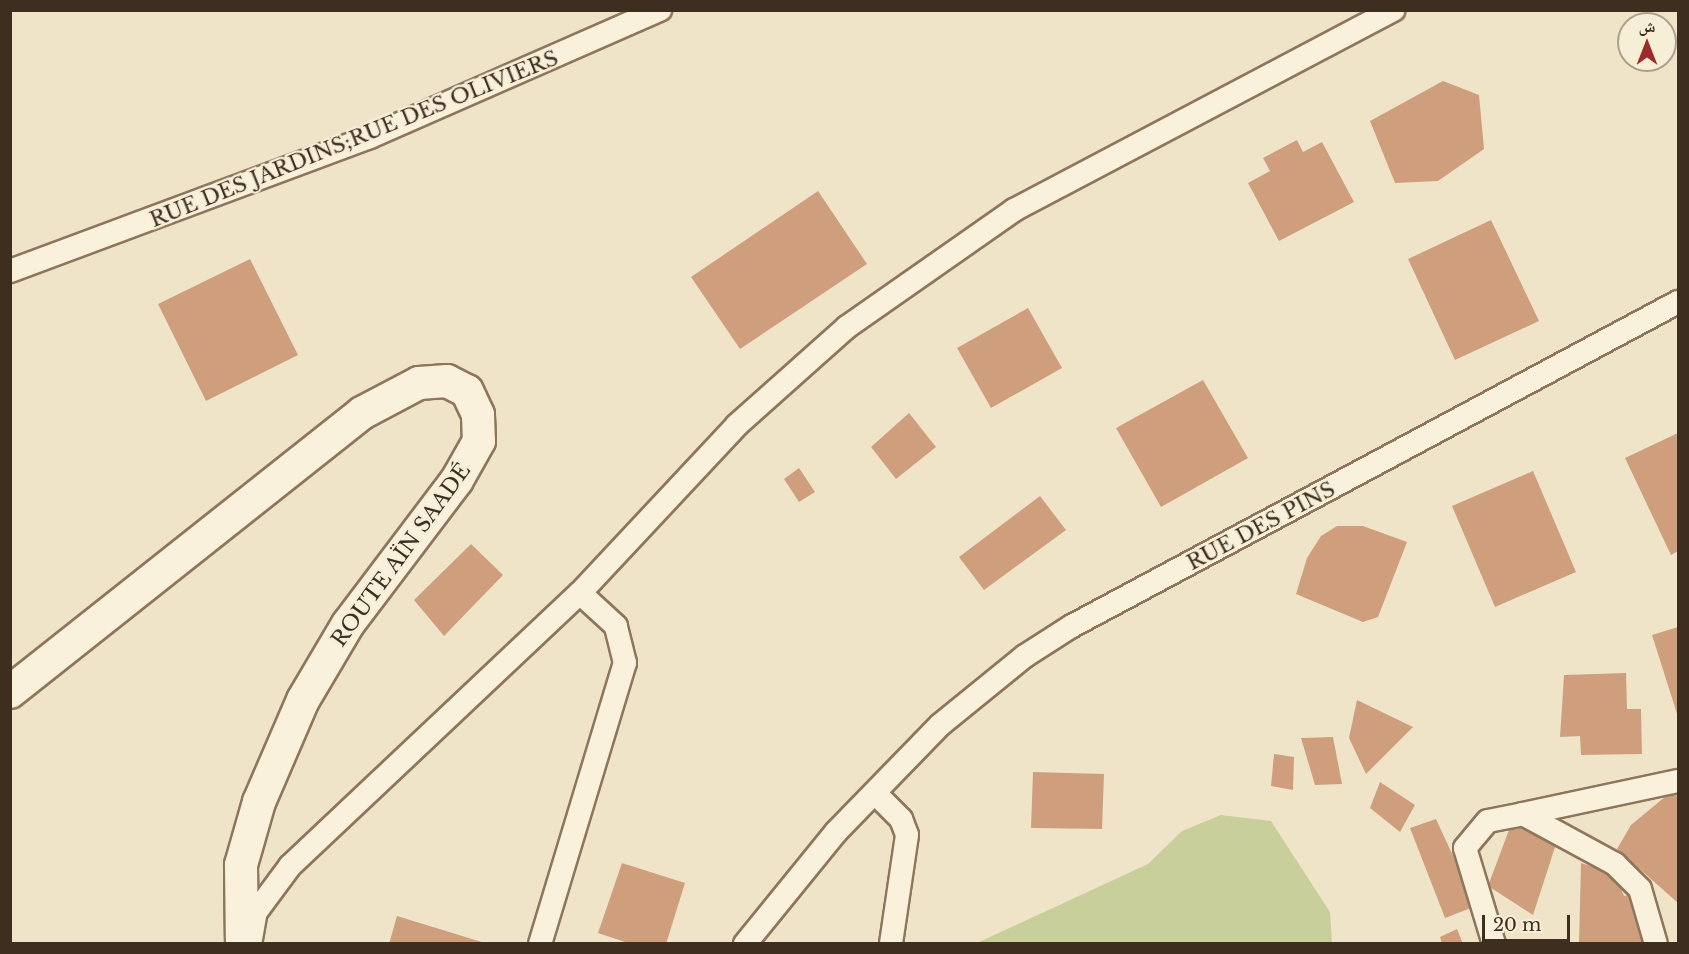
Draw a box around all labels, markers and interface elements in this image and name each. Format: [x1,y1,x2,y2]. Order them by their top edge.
north arrow [1617,12,1677,72]
text: ش [1639,16,1655,36]
street label: RUE DES JARDINS;RUE DES OLIVIERS [146,45,562,233]
street label: ROUTE AÏN SAADÉ [326,458,476,652]
street label: RUE DES PINS [1183,476,1339,576]
scale bar [1485,903,1574,941]
text: 20 m [1493,914,1541,936]

